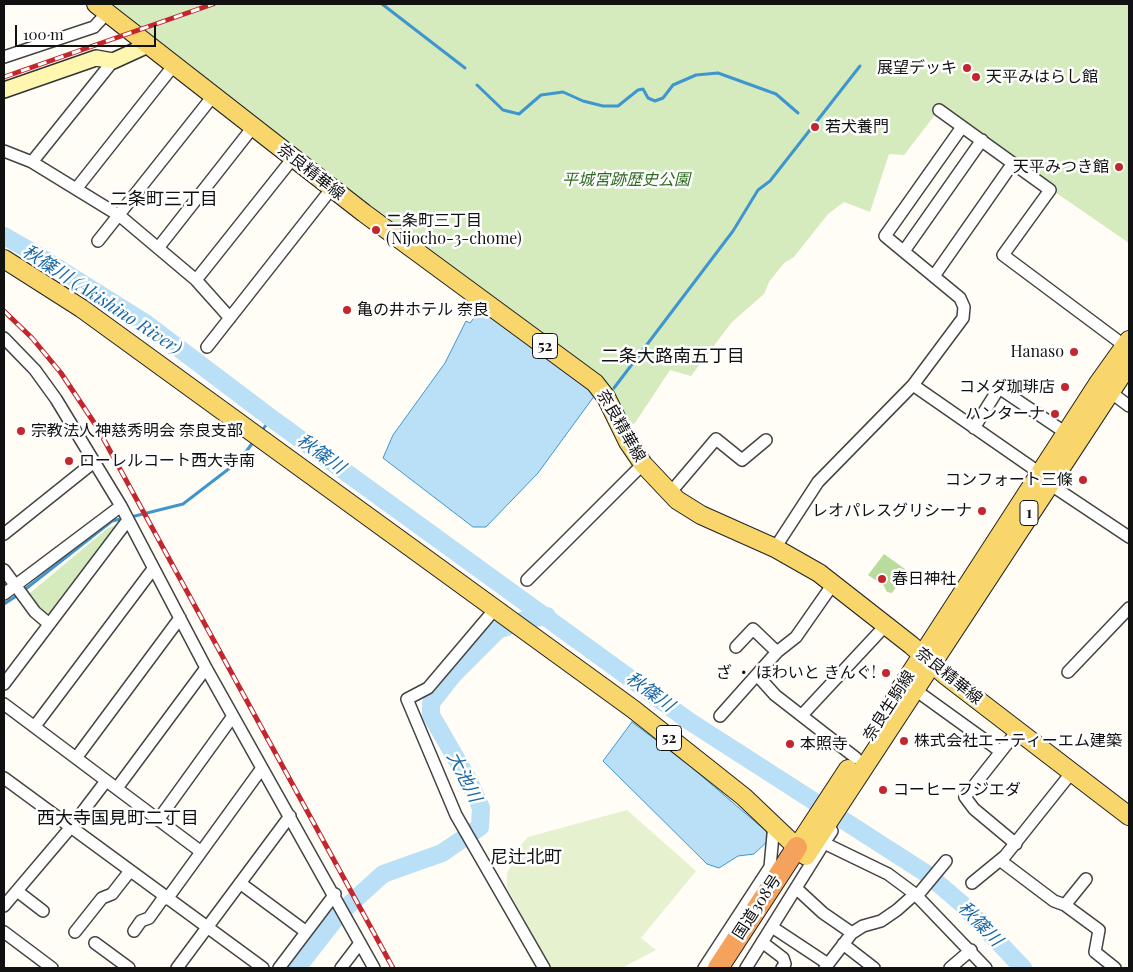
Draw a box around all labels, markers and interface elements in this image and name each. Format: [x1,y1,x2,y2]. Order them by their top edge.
scale bar [18,15,159,47]
text: 100 m [23,24,64,44]
place label: 展望デッキ [877,58,957,78]
marker: 展望デッキ [961,62,973,74]
place label: 天平みはらし館 [986,67,1098,87]
marker: 天平みはらし館 [970,71,982,83]
place label: 若犬養門 [825,117,889,137]
marker: 若犬養門 [809,121,821,133]
street label: 奈良精華線 [274,140,348,204]
place label: 天平みつき館 [1013,157,1109,177]
marker: 天平みつき館 [1113,161,1125,173]
park label: 平城宮跡歴史公園 [562,170,690,190]
district label: 二条町三丁目 [110,188,218,210]
place label: 二条町三丁目 (Nijocho-3-chome) [386,211,522,249]
marker: 二条町三丁目 (Nijocho-3-chome) [370,224,382,236]
water label: 秋篠川 (Akishino River) [18,241,186,359]
place label: 亀の井ホテル 奈良 [357,300,489,320]
marker: 亀の井ホテル 奈良 [341,304,353,316]
road number: 52 [532,334,558,358]
place label: Hanaso [1011,342,1064,362]
district label: 二条大路南五丁目 [601,345,745,367]
marker: Hanaso [1068,346,1080,358]
place label: コメダ珈琲店 [959,377,1055,397]
marker: コメダ珈琲店 [1059,381,1071,393]
street label: 奈良精華線 [593,387,649,465]
place label: ハンターナ [965,404,1045,424]
marker: ハンターナ [1049,408,1061,420]
place label: 宗教法人神慈秀明会 奈良支部 [31,421,243,441]
marker: 宗教法人神慈秀明会 奈良支部 [15,425,27,437]
water label: 秋篠川 [293,429,349,479]
place label: ローレルコート西大寺南 [79,451,255,471]
marker: ローレルコート西大寺南 [63,455,75,467]
place label: コンフォート三條 [945,470,1073,490]
marker: コンフォート三條 [1077,474,1089,486]
road number: 1 [1020,500,1038,526]
place label: レオパレスグリシーナ [812,501,972,521]
marker: レオパレスグリシーナ [976,505,988,517]
place label: 春日神社 [892,569,956,589]
marker: 春日神社 [876,573,888,585]
street label: 奈良精華線 [912,643,986,709]
place label: ざ ・ ほわいと きんぐ! [716,663,876,683]
water label: 秋篠川 [622,667,678,717]
street label: 奈良生駒線 [859,667,919,745]
marker: ざ ・ ほわいと きんぐ! [880,667,892,679]
road number: 52 [656,726,682,750]
place label: 株式会社エーティーエム建築 [914,731,1122,751]
place label: 本照寺 [800,734,848,754]
marker: 株式会社エーティーエム建築 [898,735,910,747]
marker: 本照寺 [784,738,796,750]
water label: 大池川 [442,748,486,806]
place label: コーヒーフジエダ [893,780,1021,800]
marker: コーヒーフジエダ [877,784,889,796]
district label: 西大寺国見町二丁目 [37,807,199,829]
district label: 尼辻北町 [490,846,562,868]
street label: 国道308号 [729,871,785,943]
water label: 秋篠川 [953,897,1007,951]

